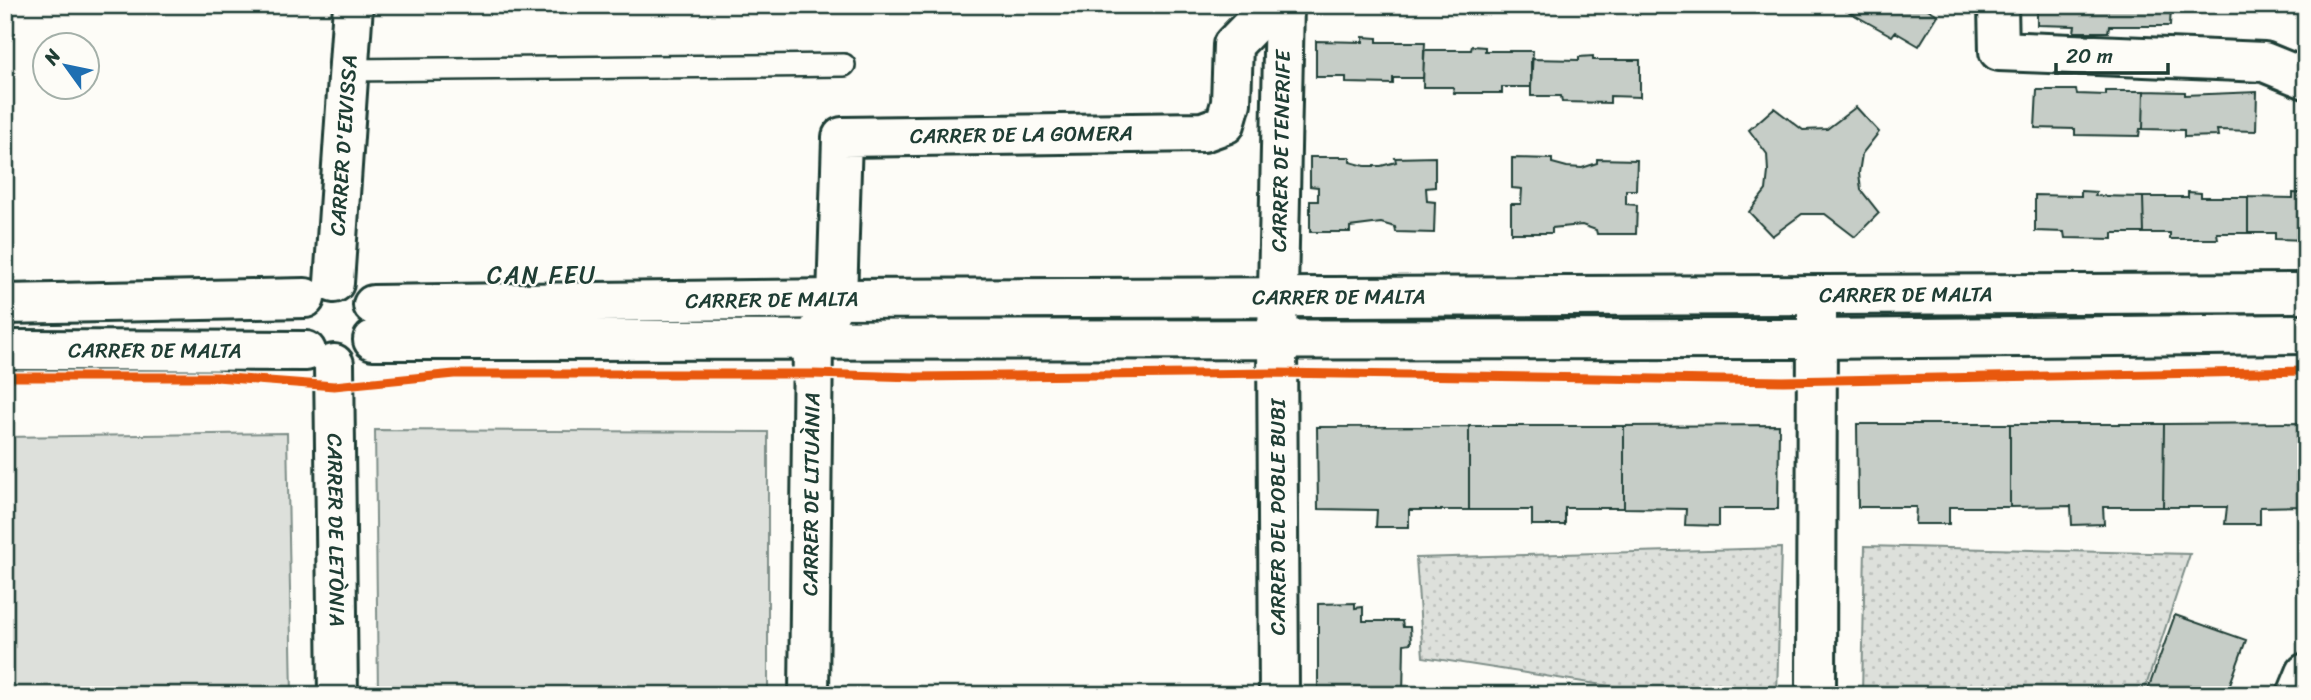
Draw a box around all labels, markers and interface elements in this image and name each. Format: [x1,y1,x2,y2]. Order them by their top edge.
north arrow [32,32,102,102]
scale bar [2056,32,2168,76]
text: 20 m [2066,37,2113,75]
text: N [34,42,70,72]
street label: CARRER DE TENERIFE [1260,48,1302,253]
street label: CARRER D'EIVISSA [318,53,369,237]
street label: CARRER DE LA GOMERA [910,114,1133,155]
district label: CAN FEU [487,254,597,296]
street label: CARRER DE MALTA [1819,275,1993,314]
street label: CARRER DE MALTA [1252,278,1426,316]
street label: CARRER DE MALTA [685,280,859,320]
street label: CARRER DE MALTA [68,331,242,370]
street label: CARRER DE LITUÀNIA [791,392,831,596]
street label: CARRER DEL POBLE BUBI [1259,397,1297,635]
street label: CARRER DE LETÒNIA [316,433,356,627]

